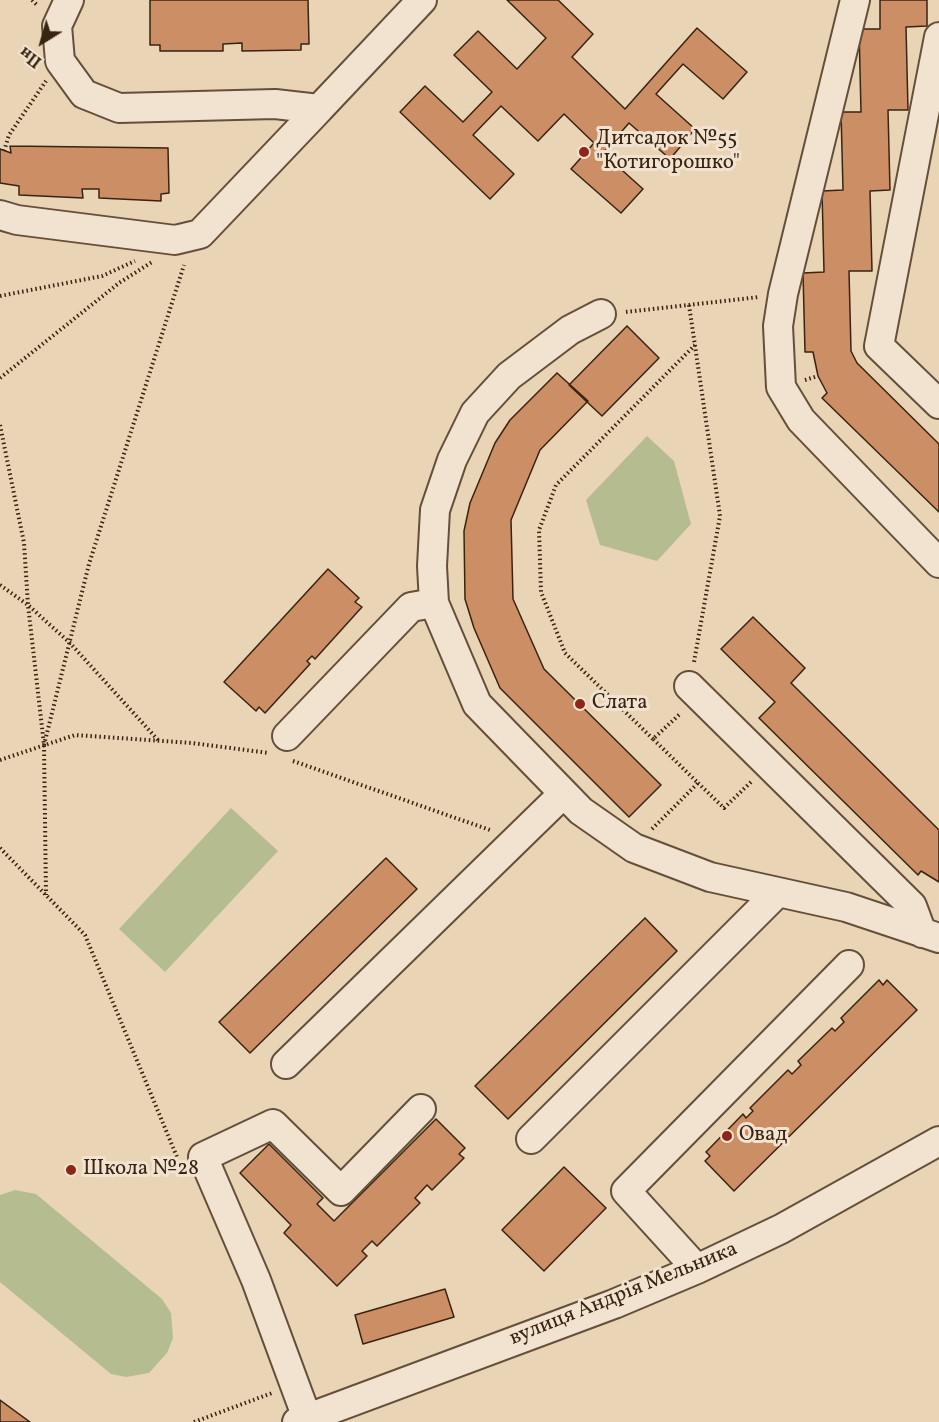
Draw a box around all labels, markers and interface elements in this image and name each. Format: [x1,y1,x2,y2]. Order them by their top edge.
north arrow [12,12,72,72]
text: Пн [15,41,47,72]
place label: Дитсадок №55 "Котигорошко" [596,127,740,177]
marker: Дитсадок №55 "Котигорошко" [577,145,591,159]
place label: Слата [592,691,648,717]
marker: Слата [573,697,587,711]
place label: Овад [739,1123,787,1149]
marker: Овад [720,1129,734,1143]
place label: Школа №28 [83,1157,199,1183]
marker: Школа №28 [64,1163,78,1177]
street label: вулиця Андрія Мельника [506,1238,742,1352]

